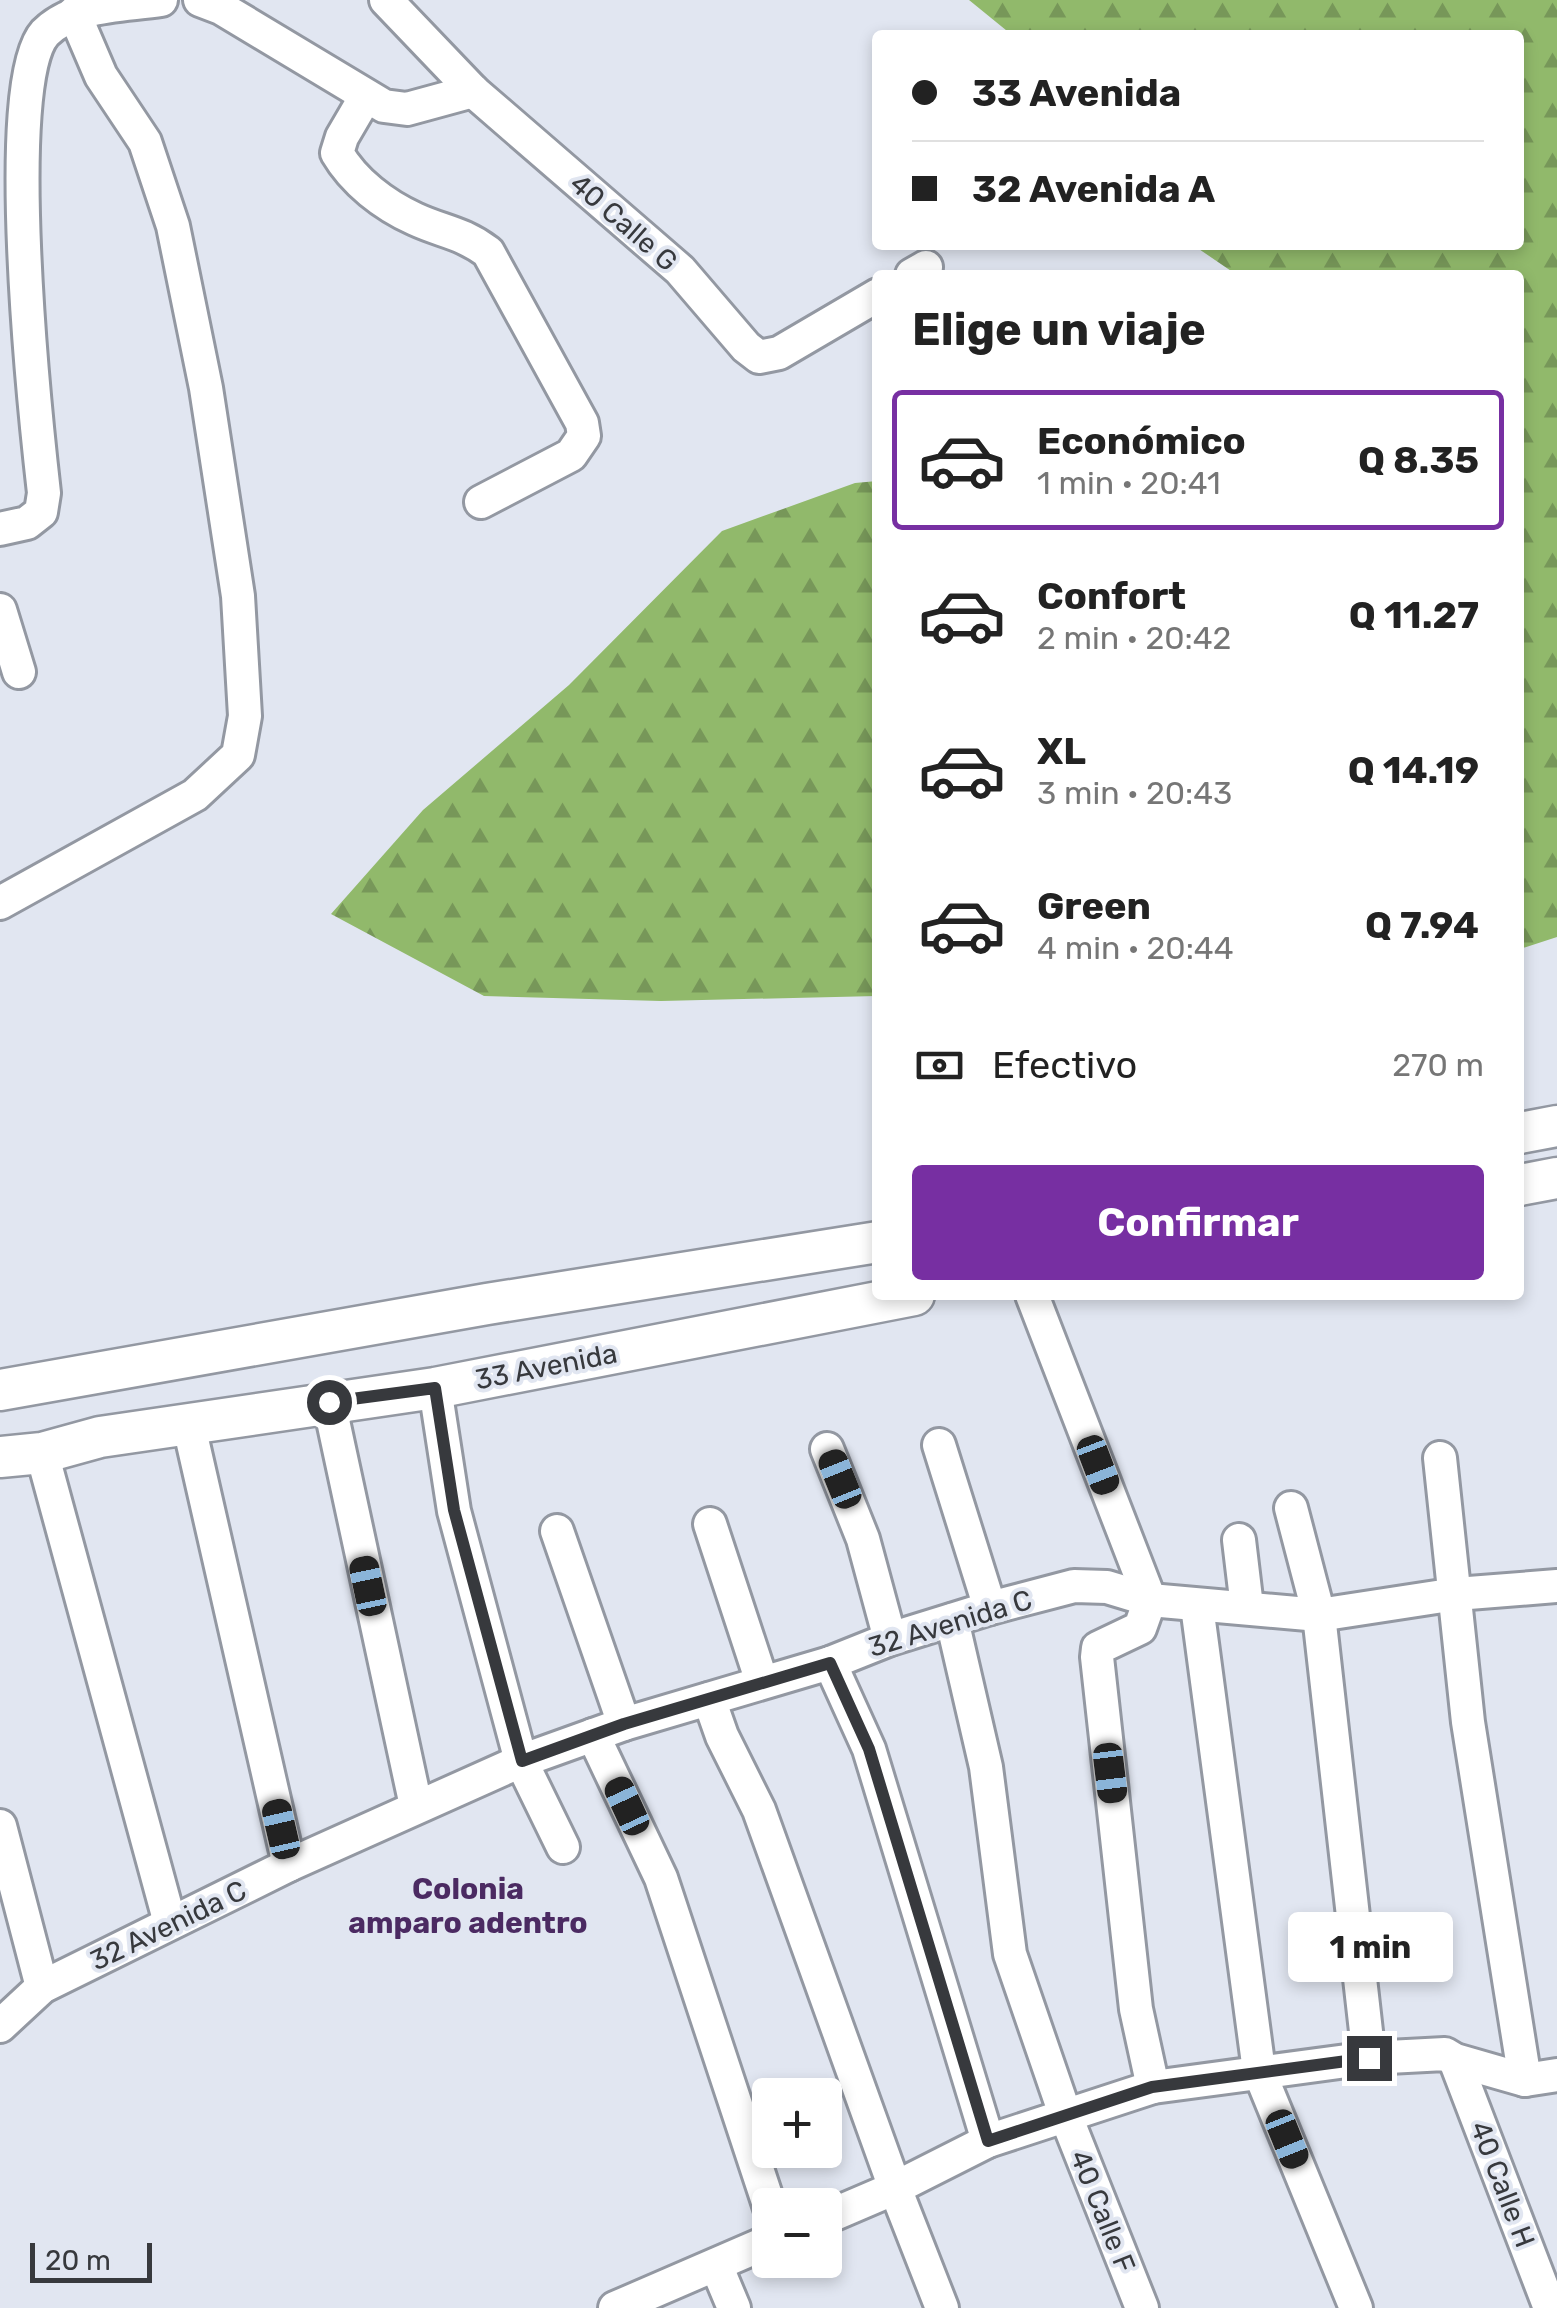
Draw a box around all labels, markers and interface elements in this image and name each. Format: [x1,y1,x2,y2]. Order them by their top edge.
text: 33 Avenida [972,70,1181,116]
text: 32 Avenida A [972,166,1215,212]
street label: 40 Calle G [563,167,684,278]
text: Elige un viaje [912,303,1206,356]
icon: car [917,415,1007,505]
text: Económico [1037,418,1246,464]
text: Q 8.35 [1358,437,1479,483]
text: 1 min · 20:41 [1037,464,1221,502]
icon: car [917,570,1007,660]
text: Confort [1037,573,1186,619]
text: Q 11.27 [1349,592,1479,638]
text: 2 min · 20:42 [1037,619,1231,657]
icon: car [917,725,1007,815]
text: XL [1037,728,1086,774]
text: Q 14.19 [1348,747,1479,793]
text: 3 min · 20:43 [1037,774,1232,812]
icon: car [917,880,1007,970]
text: Green [1037,883,1151,929]
text: Q 7.94 [1365,902,1479,948]
text: 4 min · 20:44 [1037,929,1234,967]
icon: cash [912,1038,967,1093]
text: Efectivo [992,1042,1137,1088]
text: 270 m [1392,1046,1484,1084]
button: Confirmar [912,1165,1484,1280]
street label: 33 Avenida [472,1337,620,1396]
route start [307,1380,352,1425]
car [1073,1432,1123,1498]
car [815,1446,865,1512]
car [347,1554,389,1618]
street label: 32 Avenida C [864,1583,1036,1664]
car [1091,1741,1129,1805]
car [601,1772,653,1840]
car [260,1796,302,1862]
district label: Colonia amparo adentro [348,1871,588,1941]
street label: 32 Avenida C [85,1874,252,1977]
callout: 1 min [1286,1913,1452,1983]
text: 1 min [1330,1928,1411,1966]
route end [1347,2036,1392,2081]
map controls [752,2078,842,2278]
button: + [752,2078,842,2168]
car [1262,2106,1312,2172]
street label: 40 Calle H [1463,2117,1542,2252]
street label: 40 Calle F [1063,2145,1142,2277]
button: − [752,2188,842,2278]
scale bar [30,2238,152,2282]
text: 20 m [45,2244,111,2277]

